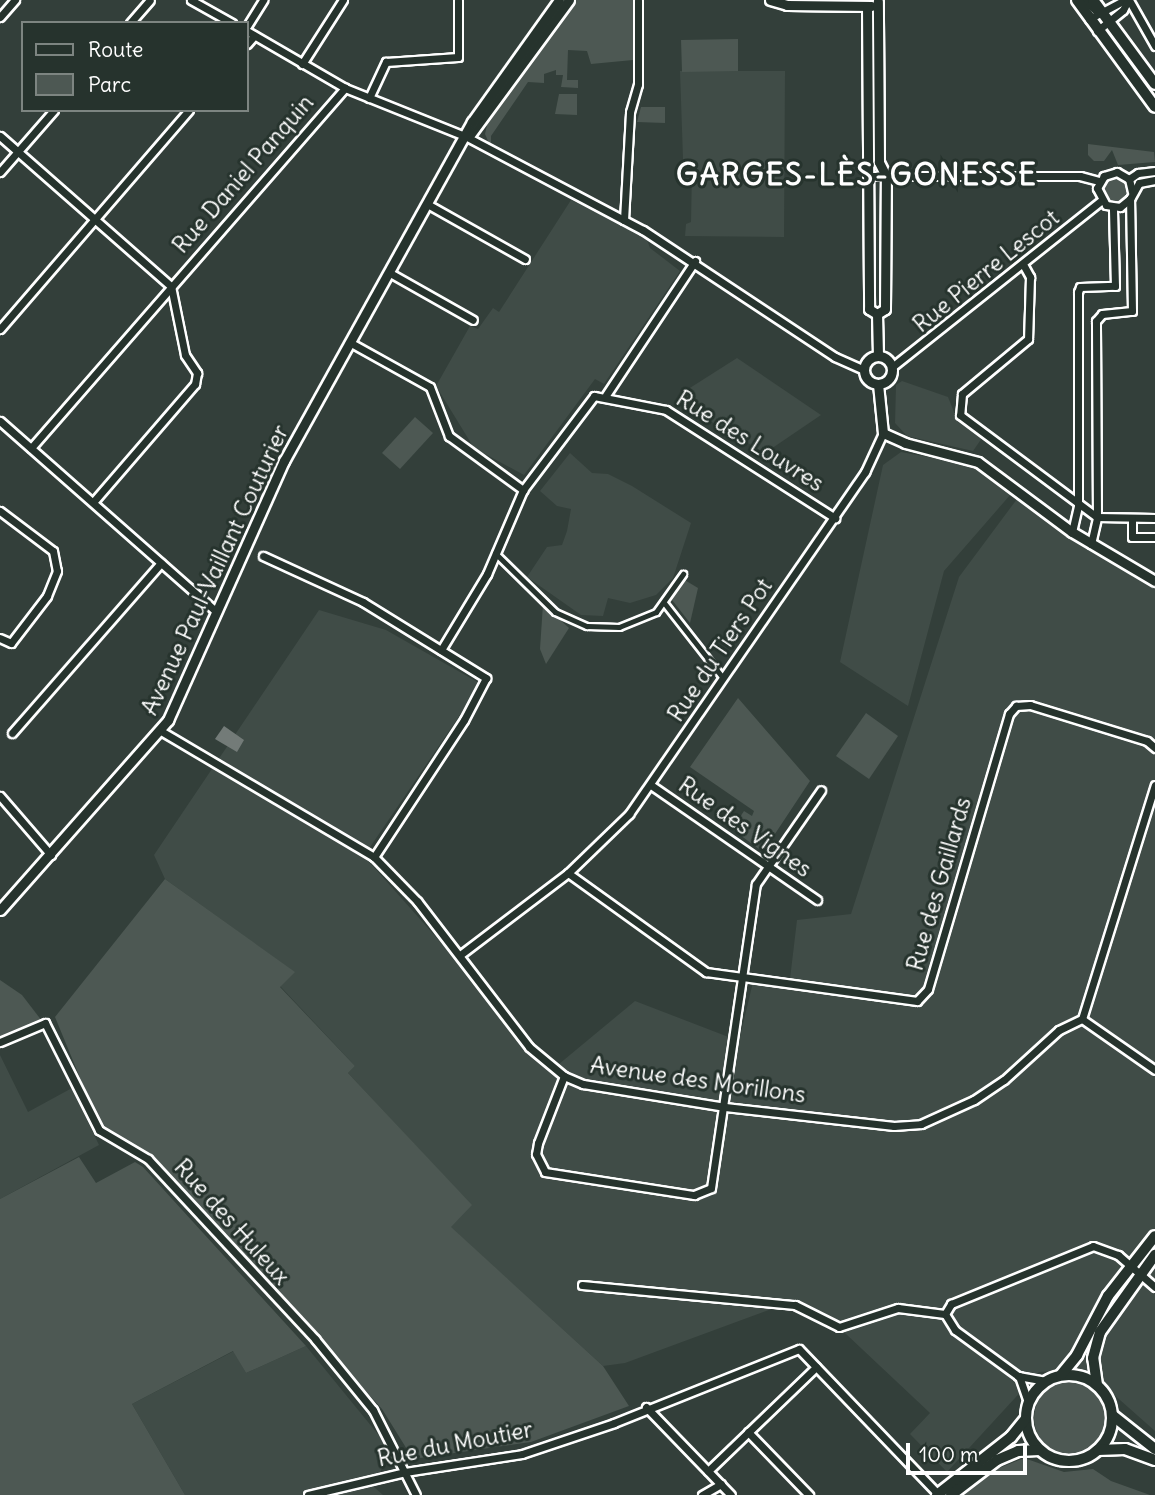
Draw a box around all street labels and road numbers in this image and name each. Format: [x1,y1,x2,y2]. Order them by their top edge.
street label: Rue Daniel Panquin [167,89,319,259]
street label: Rue Pierre Lescot [907,204,1065,338]
street label: Rue des Louvres [671,385,829,497]
street label: Avenue Paul-Vaillant Couturier [136,421,294,719]
street label: Rue du Tiers Pot [662,573,778,727]
street label: Rue des Vignes [673,771,817,883]
street label: Rue des Gaillards [901,794,977,974]
street label: Avenue des Morillons [589,1051,807,1109]
street label: Rue des Huleux [168,1153,296,1291]
street label: Rue du Moutier [375,1415,535,1473]

